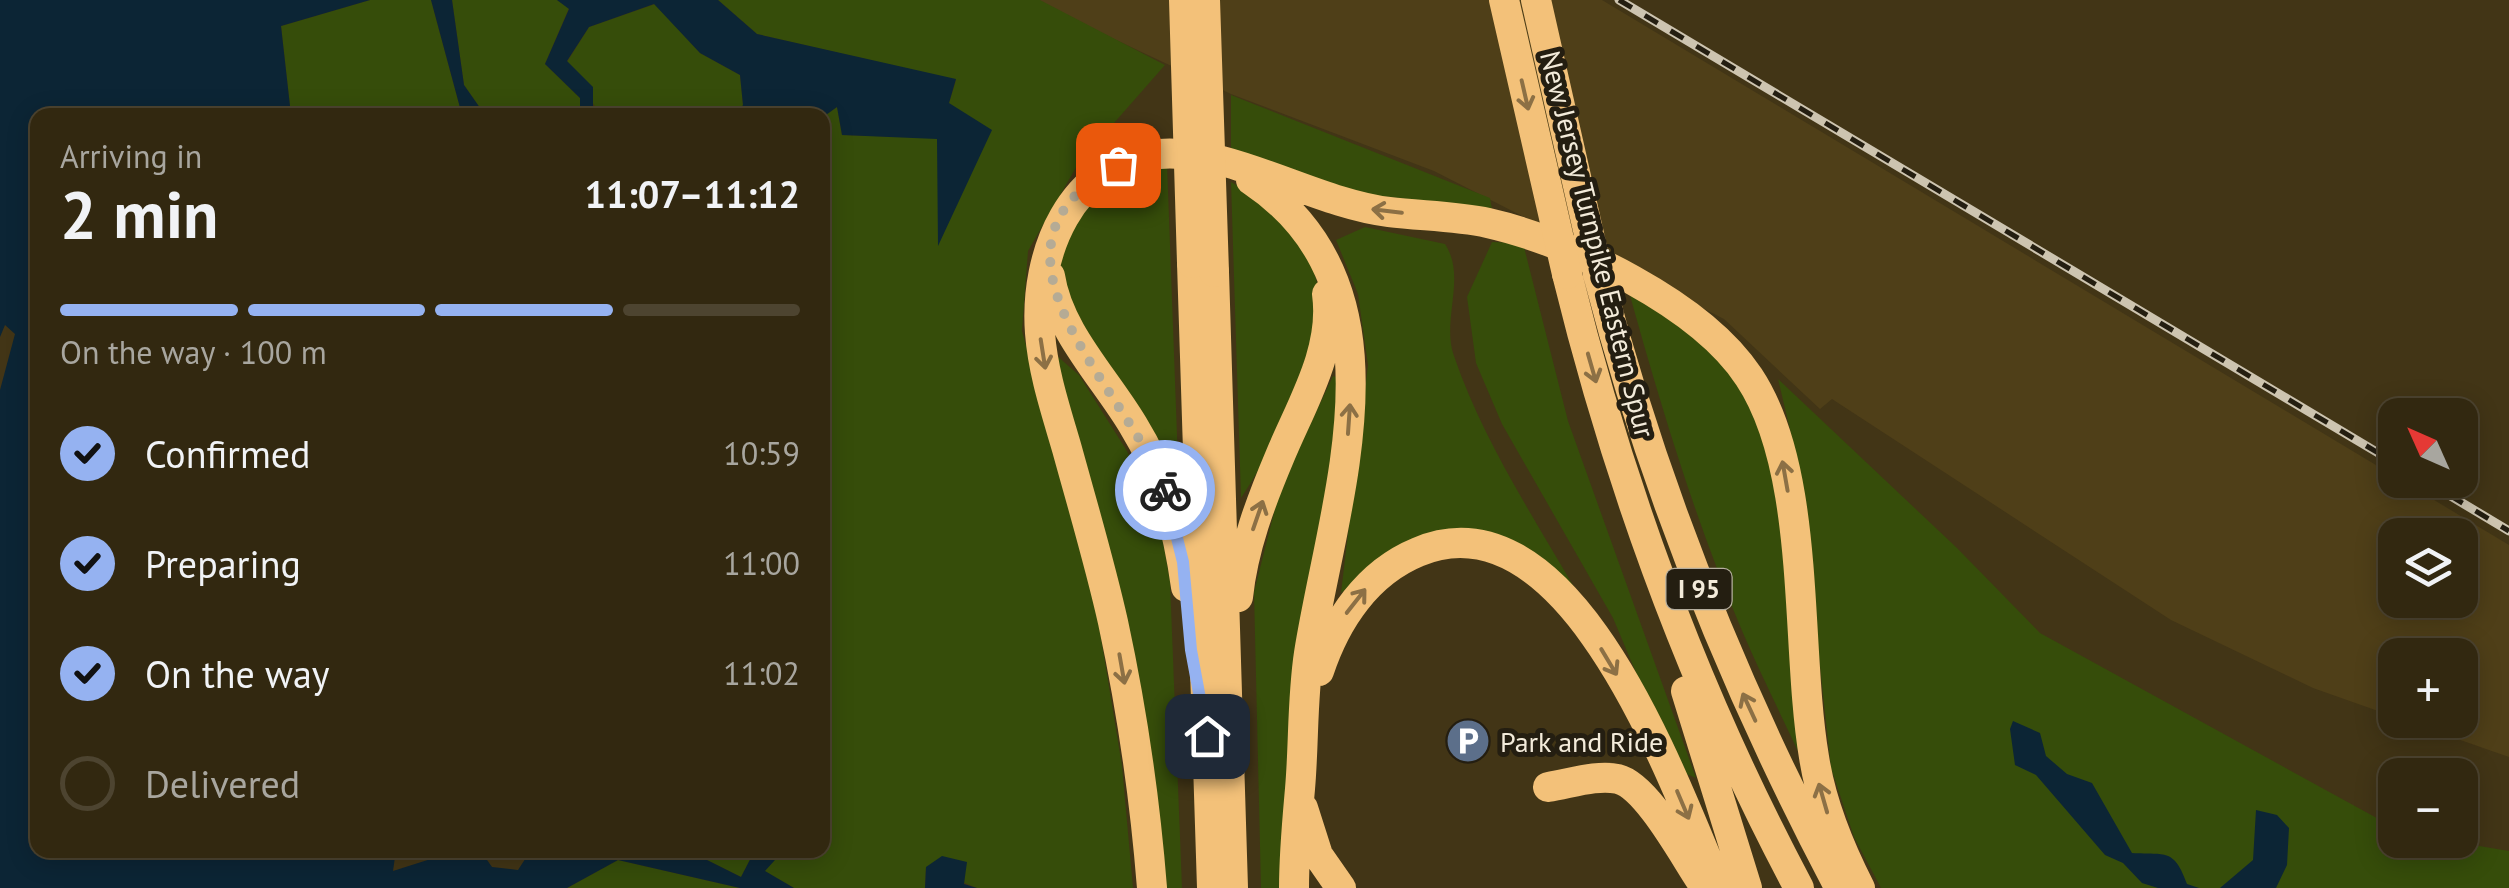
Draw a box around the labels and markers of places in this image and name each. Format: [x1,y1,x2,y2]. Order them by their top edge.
pin [1076,123,1161,208]
pin [1165,694,1250,779]
parking icon: Park and Ride [1445,718,1491,764]
place label: Park and Ride [1500,723,1663,760]

